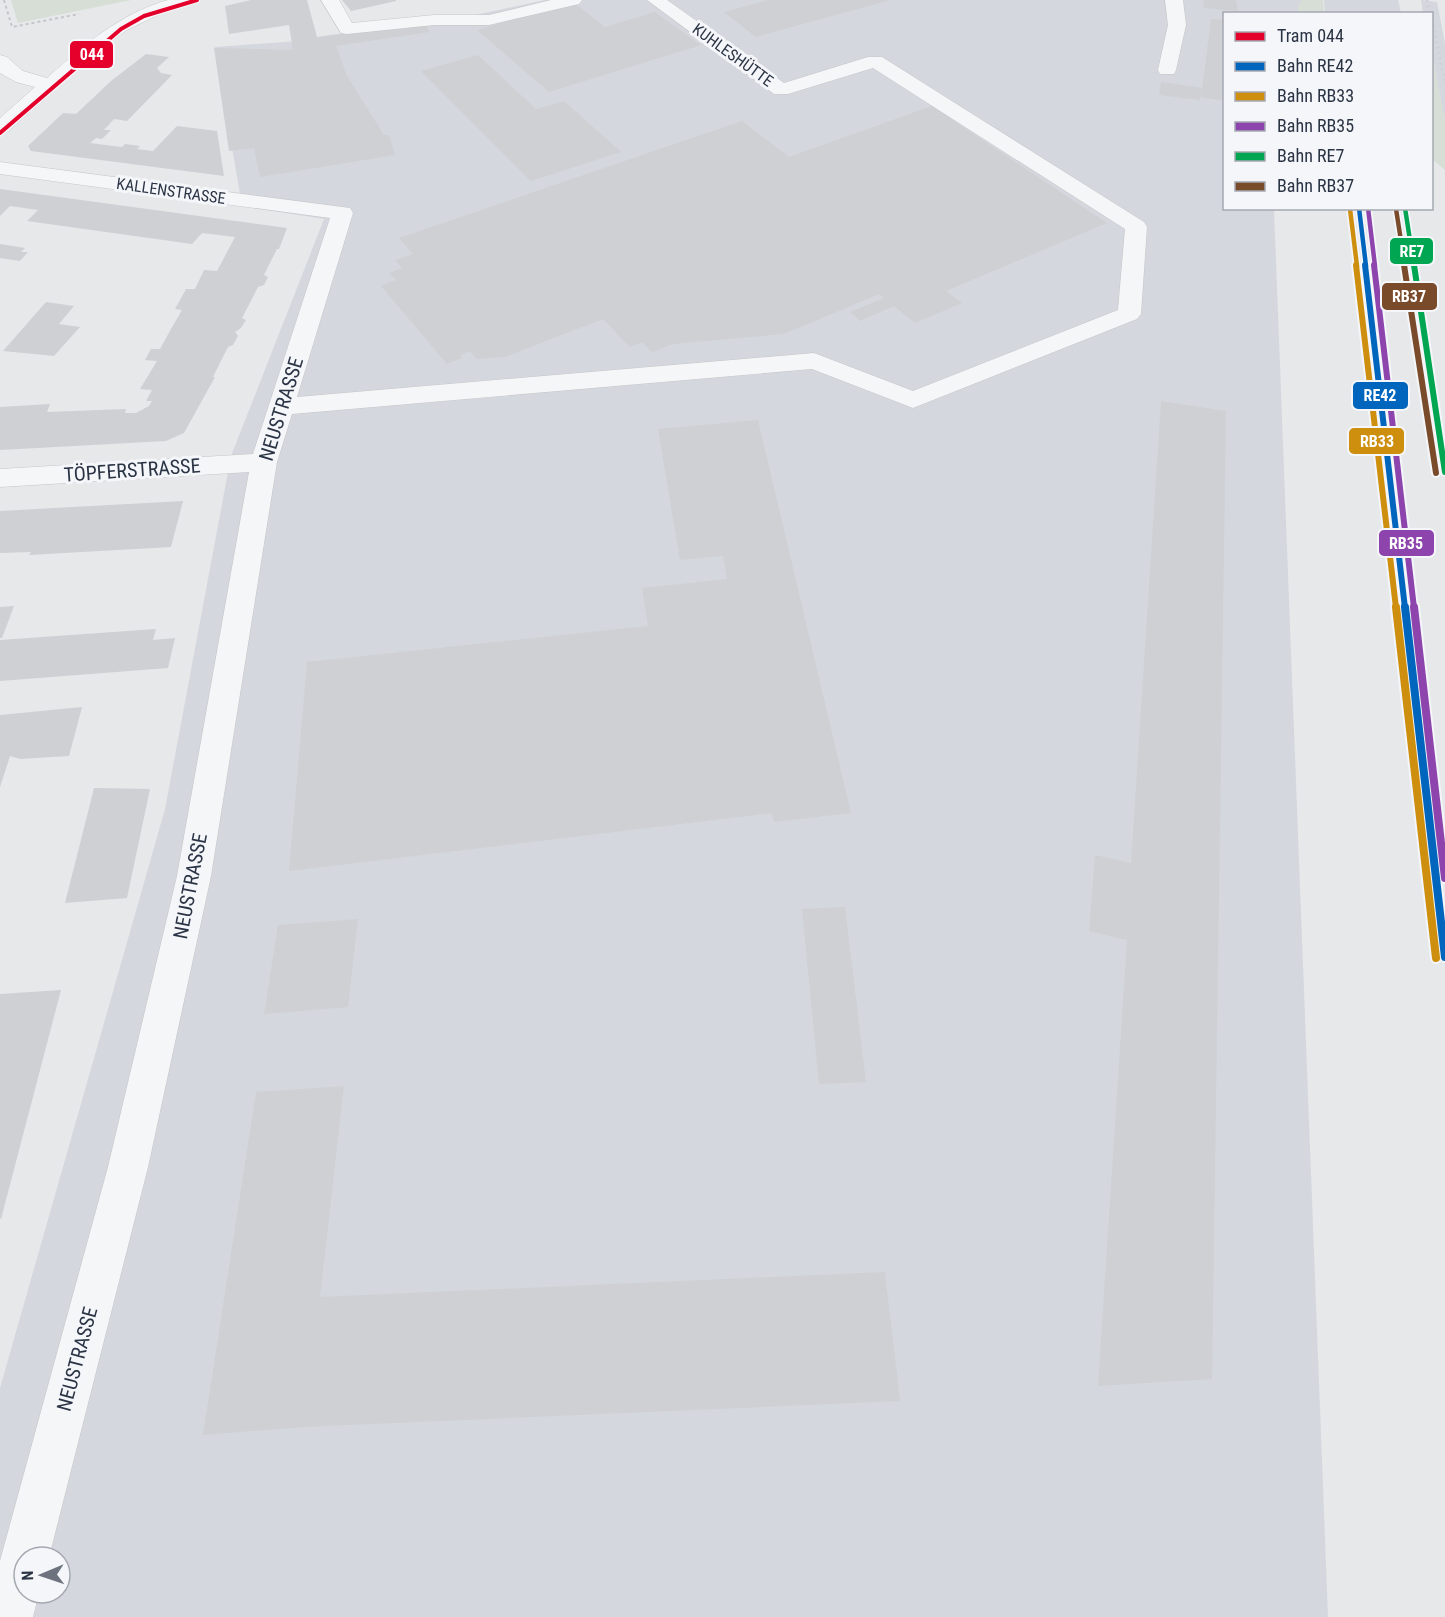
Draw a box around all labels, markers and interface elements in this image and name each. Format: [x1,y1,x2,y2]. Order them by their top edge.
legend [1223,12,1433,210]
street label: KUHLESHÜTTE [689,19,777,91]
text: Tram 044 [1277,25,1344,46]
line badge: 044 [69,40,114,69]
text: 044 [80,45,104,64]
text: Bahn RE42 [1277,55,1353,76]
text: Bahn RB33 [1277,85,1354,106]
text: Bahn RB35 [1277,115,1354,136]
text: Bahn RE7 [1277,145,1344,166]
street label: KALLENSTRASSE [115,174,227,208]
text: Bahn RB37 [1277,175,1354,196]
line badge: RE7 [1389,237,1434,265]
text: RE7 [1400,242,1424,261]
line badge: RB37 [1381,282,1438,311]
text: RB37 [1392,287,1426,306]
street label: NEUSTRASSE [254,354,308,464]
line badge: RE42 [1352,381,1409,410]
text: RE42 [1364,386,1396,405]
line badge: RB33 [1348,427,1405,455]
text: RB33 [1360,432,1394,451]
street label: TÖPFERSTRASSE [63,453,201,487]
line badge: RB35 [1378,529,1435,557]
text: RB35 [1389,534,1423,553]
street label: NEUSTRASSE [168,831,212,941]
street label: NEUSTRASSE [52,1304,102,1414]
north arrow [12,1545,72,1605]
text: N [18,1570,37,1581]

